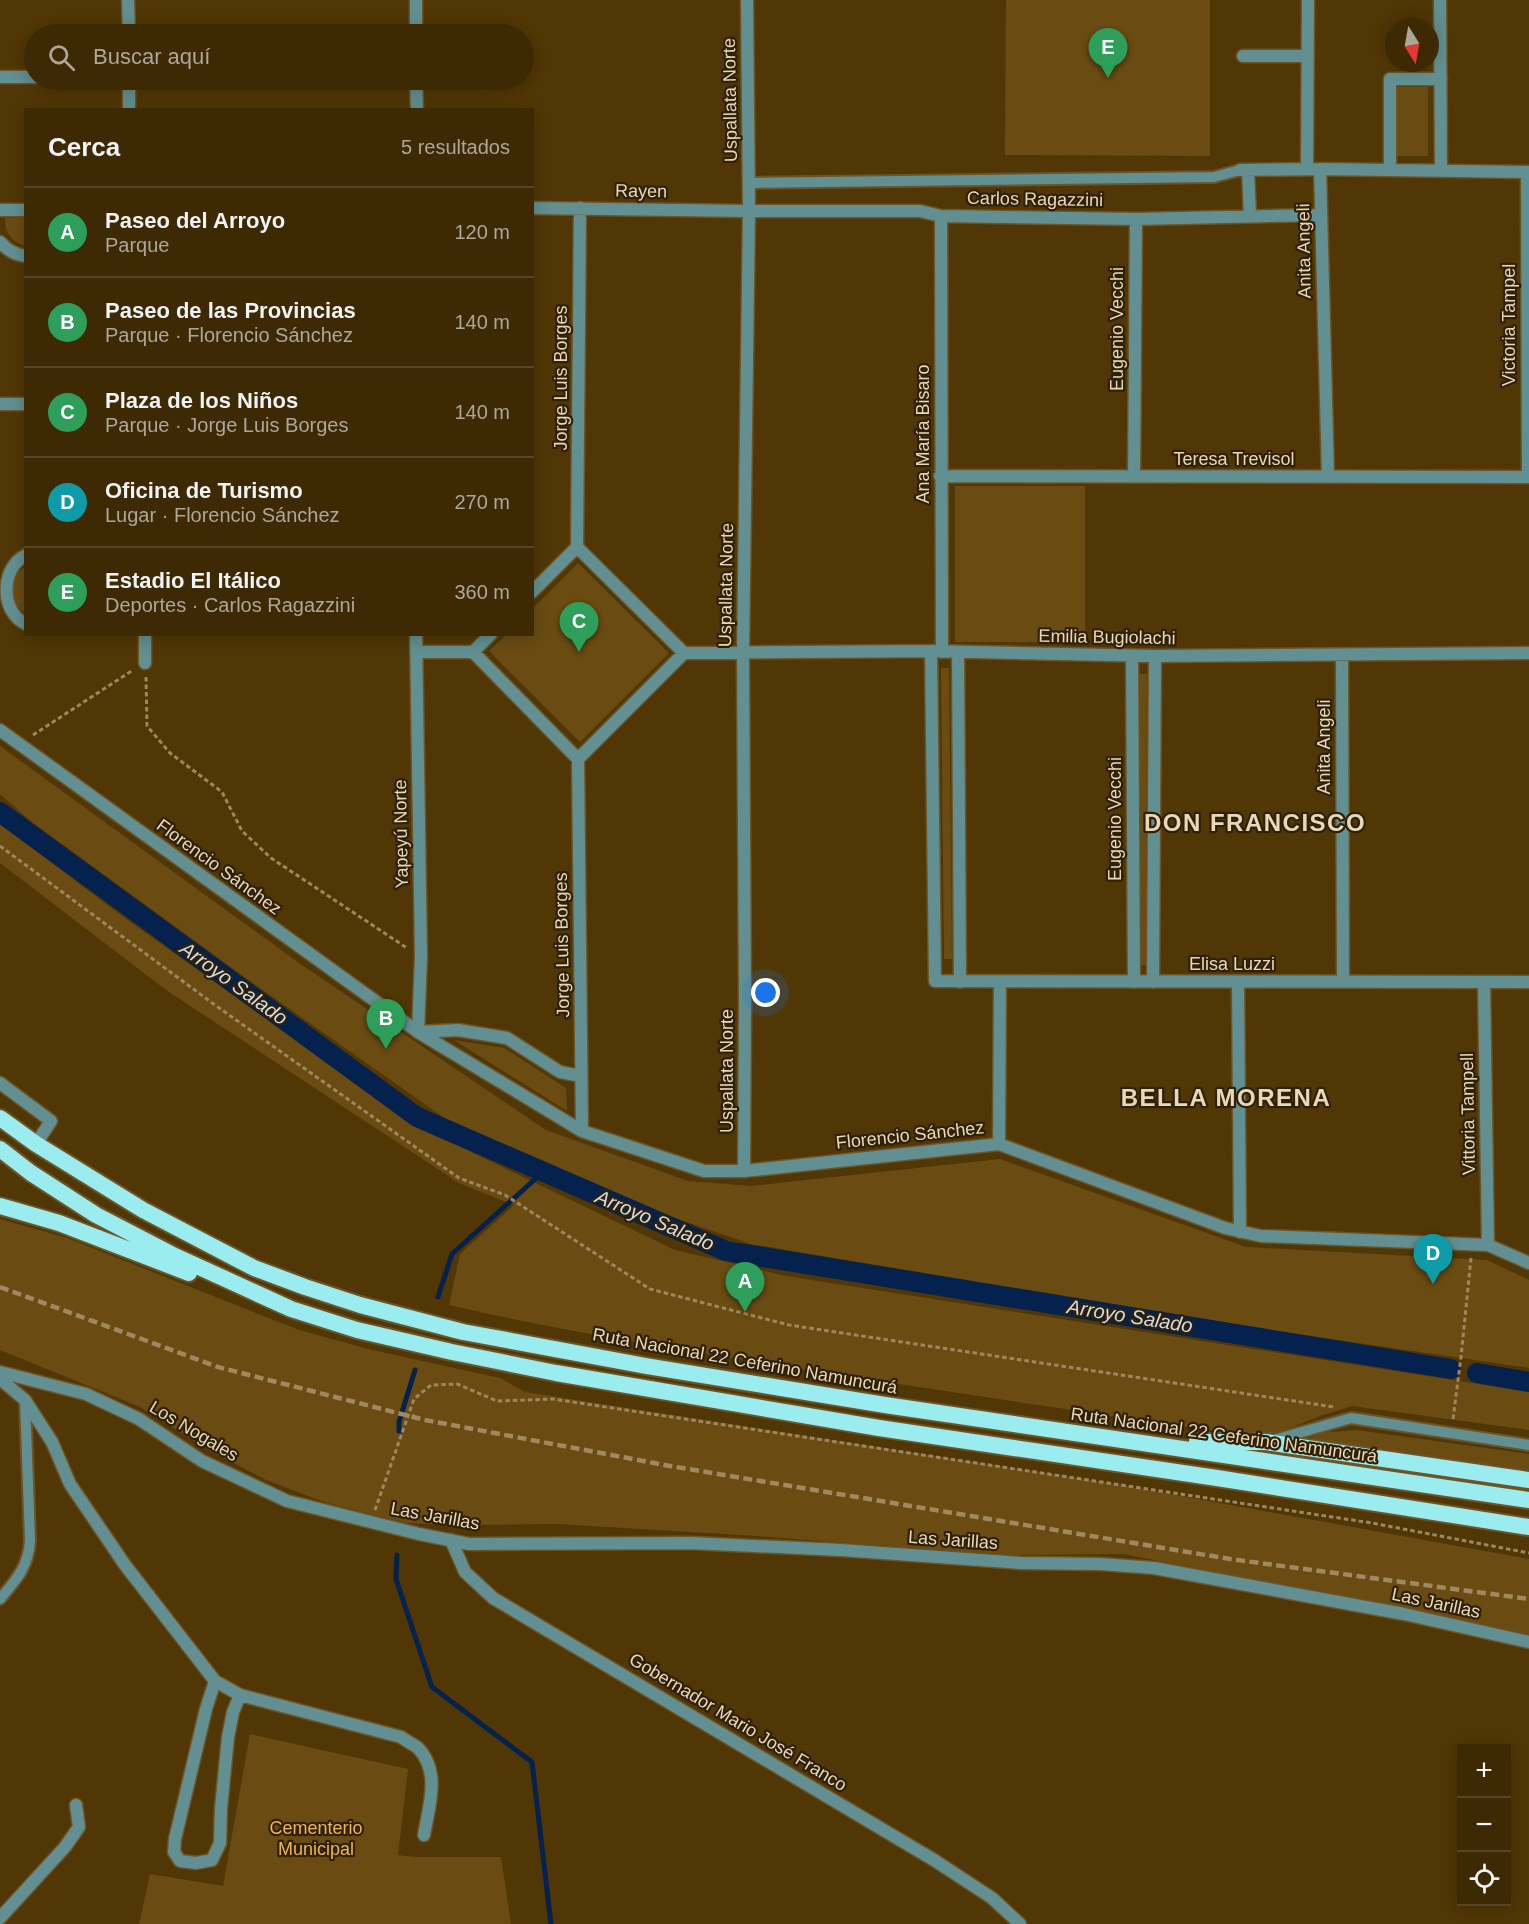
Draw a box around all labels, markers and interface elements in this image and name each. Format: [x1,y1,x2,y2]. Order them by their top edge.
north arrow [1385,18,1439,72]
search box [24,24,534,90]
pin: E [1088,28,1128,78]
street label: Uspallata Norte [719,38,741,162]
icon: search [45,41,78,74]
text: Buscar aquí [93,44,210,69]
text: Cerca [48,132,120,162]
text: 5 resultados [401,136,510,158]
street label: Rayen [615,181,667,201]
street label: Carlos Ragazzini [967,188,1103,210]
street label: Anita Angeli [1293,203,1315,299]
text: Paseo del Arroyo [105,208,285,233]
text: A [60,221,75,243]
text: 120 m [454,221,510,243]
text: Parque [105,234,170,256]
street label: Victoria Tampel [1499,264,1519,386]
street label: Eugenio Vecchi [1107,267,1127,391]
text: Paseo de las Provincias [105,298,356,323]
street label: Jorge Luis Borges [551,305,571,451]
text: B [60,311,75,333]
text: 140 m [454,311,510,333]
text: Parque · Florencio Sánchez [105,324,353,346]
street label: Ana María Bisaro [913,364,933,504]
text: Plaza de los Niños [105,388,298,413]
text: C [60,401,75,423]
text: 140 m [454,401,510,423]
text: Parque · Jorge Luis Borges [105,414,348,436]
street label: Teresa Trevisol [1173,449,1295,469]
text: Oficina de Turismo [105,478,303,503]
text: D [60,491,75,513]
text: 270 m [454,491,510,513]
text: Lugar · Florencio Sánchez [105,504,340,526]
street label: Uspallata Norte [715,523,737,647]
text: Estadio El Itálico [105,568,281,593]
text: E [61,581,74,603]
text: 360 m [454,581,510,603]
text: Deportes · Carlos Ragazzini [105,594,355,616]
pin: C [560,602,598,652]
street label: Emilia Bugiolachi [1038,626,1176,648]
street label: Anita Angeli [1314,699,1334,795]
street label: Eugenio Vecchi [1105,757,1125,881]
street label: Yapeyú Norte [390,779,412,889]
district label: DON FRANCISCO [1144,809,1366,836]
street label: Florencio Sánchez [153,815,285,919]
street label: Jorge Luis Borges [551,872,573,1018]
water label: Arroyo Salado [175,936,292,1029]
street label: Elisa Luzzi [1189,954,1275,974]
your location [751,978,780,1007]
pin: B [366,1000,406,1049]
street label: Uspallata Norte [717,1009,737,1133]
street label: Vittoria Tampell [1457,1053,1479,1175]
district label: BELLA MORENA [1121,1084,1331,1111]
street label: Florencio Sánchez [835,1117,985,1153]
water label: Arroyo Salado [591,1185,718,1255]
pin: D [1414,1234,1452,1284]
pin: A [726,1262,764,1312]
water label: Arroyo Salado [1065,1295,1194,1337]
street label: Ruta Nacional 22 Ceferino Namuncurá [591,1324,900,1398]
street label: Los Nogales [146,1397,242,1465]
street label: Ruta Nacional 22 Ceferino Namuncurá [1070,1404,1379,1467]
street label: Las Jarillas [389,1498,481,1534]
street label: Las Jarillas [907,1527,999,1553]
street label: Las Jarillas [1390,1584,1482,1622]
street label: Gobernador Mario José Franco [626,1649,850,1795]
map controls [1457,1744,1511,1906]
button: + [1457,1744,1511,1798]
button: − [1457,1798,1511,1852]
park label: Cementerio Municipal [269,1818,363,1859]
button: locate [1457,1852,1511,1906]

